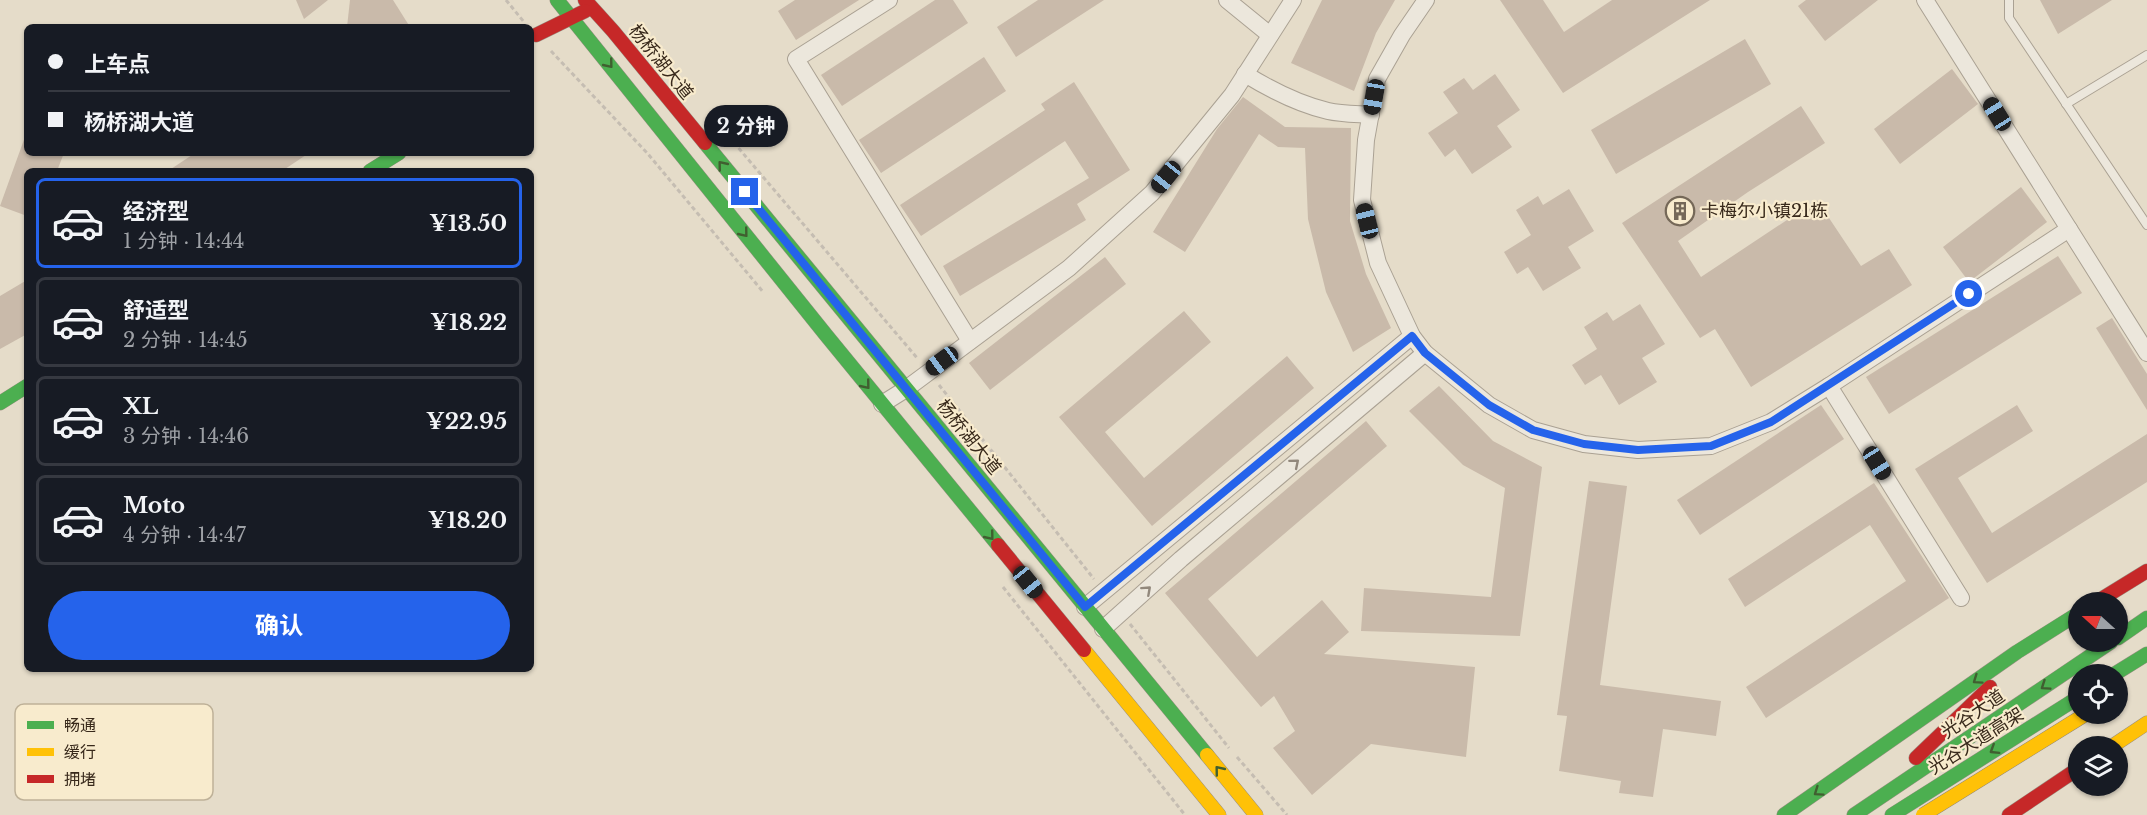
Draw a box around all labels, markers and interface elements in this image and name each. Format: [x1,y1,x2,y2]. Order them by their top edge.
street label: 杨桥湖大道 [624,20,698,104]
text: 上车点 [84,51,150,78]
one-way arrow [601,58,612,69]
car [1362,78,1386,116]
car [1980,94,2014,134]
callout: 2 分钟 [703,105,787,147]
text: 杨桥湖大道 [84,109,194,136]
text: 2 分钟 [717,114,775,138]
car [1148,157,1184,197]
one-way arrow [718,161,729,172]
route end [731,178,758,205]
building icon: 卡梅尔小镇21栋 [1664,195,1696,227]
icon: car [51,196,105,250]
text: 经济型 [123,198,189,225]
place label: 卡梅尔小镇21栋 [1701,200,1828,222]
car [1354,201,1380,241]
text: ¥13.50 [429,210,507,237]
one-way arrow [737,226,748,237]
text: 1 分钟 · 14:44 [123,229,245,253]
route start [1955,280,1982,307]
icon: car [51,295,105,349]
text: 舒适型 [123,297,189,324]
text: ¥18.22 [430,309,507,336]
text: 2 分钟 · 14:45 [123,328,248,352]
car [922,343,962,379]
one-way arrow [859,378,870,389]
text: XL [123,393,158,420]
icon: car [51,394,105,448]
street label: 杨桥湖大道 [932,395,1006,479]
text: ¥22.95 [426,408,507,435]
text: 3 分钟 · 14:46 [123,424,249,448]
car [1860,443,1894,483]
one-way arrow [1288,459,1299,470]
text: Moto [123,492,185,519]
icon: car [51,493,105,547]
text: ¥18.20 [428,507,507,534]
text: 4 分钟 · 14:47 [123,523,246,547]
one-way arrow [982,529,993,540]
car [1010,562,1046,602]
one-way arrow [1140,586,1150,597]
button: 确认 [48,591,510,660]
north arrow [2068,592,2128,652]
map controls [2068,592,2128,796]
button: locate [2068,664,2128,724]
one-way arrow [1973,673,1984,684]
one-way arrow [2041,679,2052,690]
street label: 光谷大道 [1937,685,2009,743]
street label: 光谷大道高架 [1924,703,2028,779]
legend [15,704,213,800]
text: 畅通 [64,715,96,735]
button: layers [2068,736,2128,796]
text: 缓行 [64,742,96,762]
one-way arrow [1990,743,2000,755]
one-way arrow [1215,766,1226,777]
text: 拥堵 [64,769,96,789]
one-way arrow [1813,785,1824,796]

